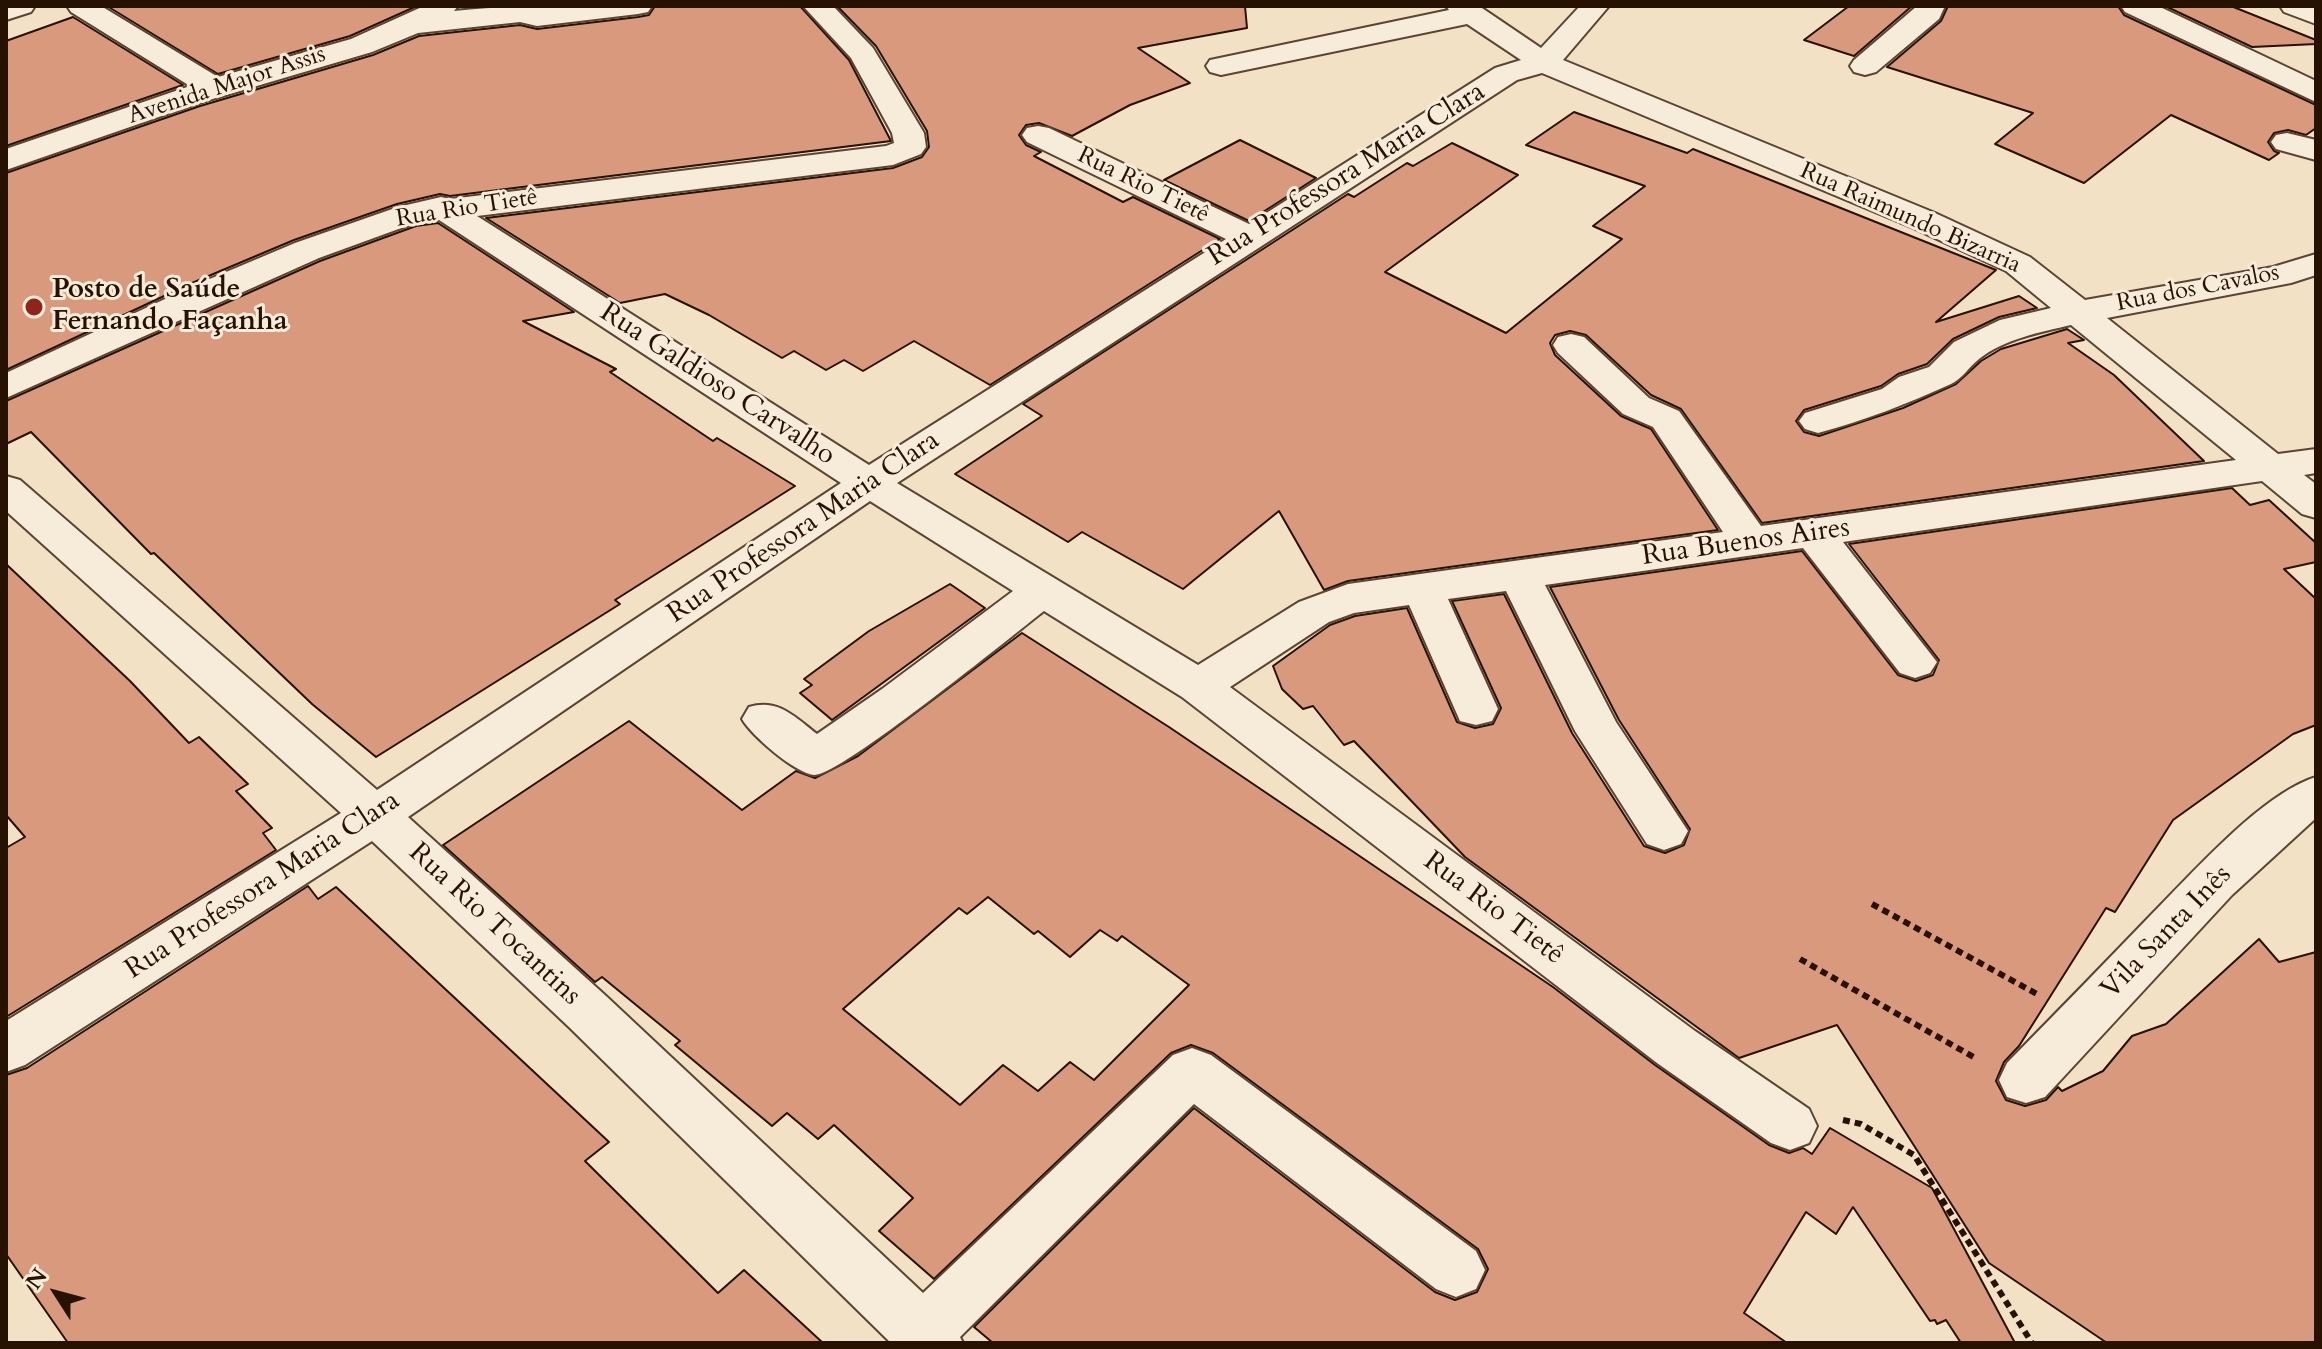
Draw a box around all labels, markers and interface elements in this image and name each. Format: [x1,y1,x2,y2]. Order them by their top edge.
street label: Avenida Major Assis [125,40,329,132]
street label: Rua Professora Maria Clara [1202,76,1492,274]
street label: Rua Rio Tietê [1072,142,1214,230]
street label: Rua Raimundo Bizarria [1795,157,2025,281]
street label: Rua Rio Tietê [394,184,540,234]
street label: Rua dos Cavalos [2114,259,2282,319]
place label: Posto de Saúde Fernando Façanha [52,274,288,340]
marker: Posto de Saúde Fernando Façanha [23,296,45,318]
street label: Rua Galdioso Carvalho [593,296,841,474]
street label: Rua Professora Maria Clara [662,425,946,631]
street label: Rua Buenos Aires [1640,512,1852,574]
street label: Rua Professora Maria Clara [120,785,406,987]
street label: Rua Rio Tocantins [401,837,587,1013]
street label: Rua Rio Tietê [1416,845,1570,973]
street label: Vila Santa Inês [2095,859,2239,1007]
north arrow [16,1253,96,1333]
text: N [19,1262,54,1295]

